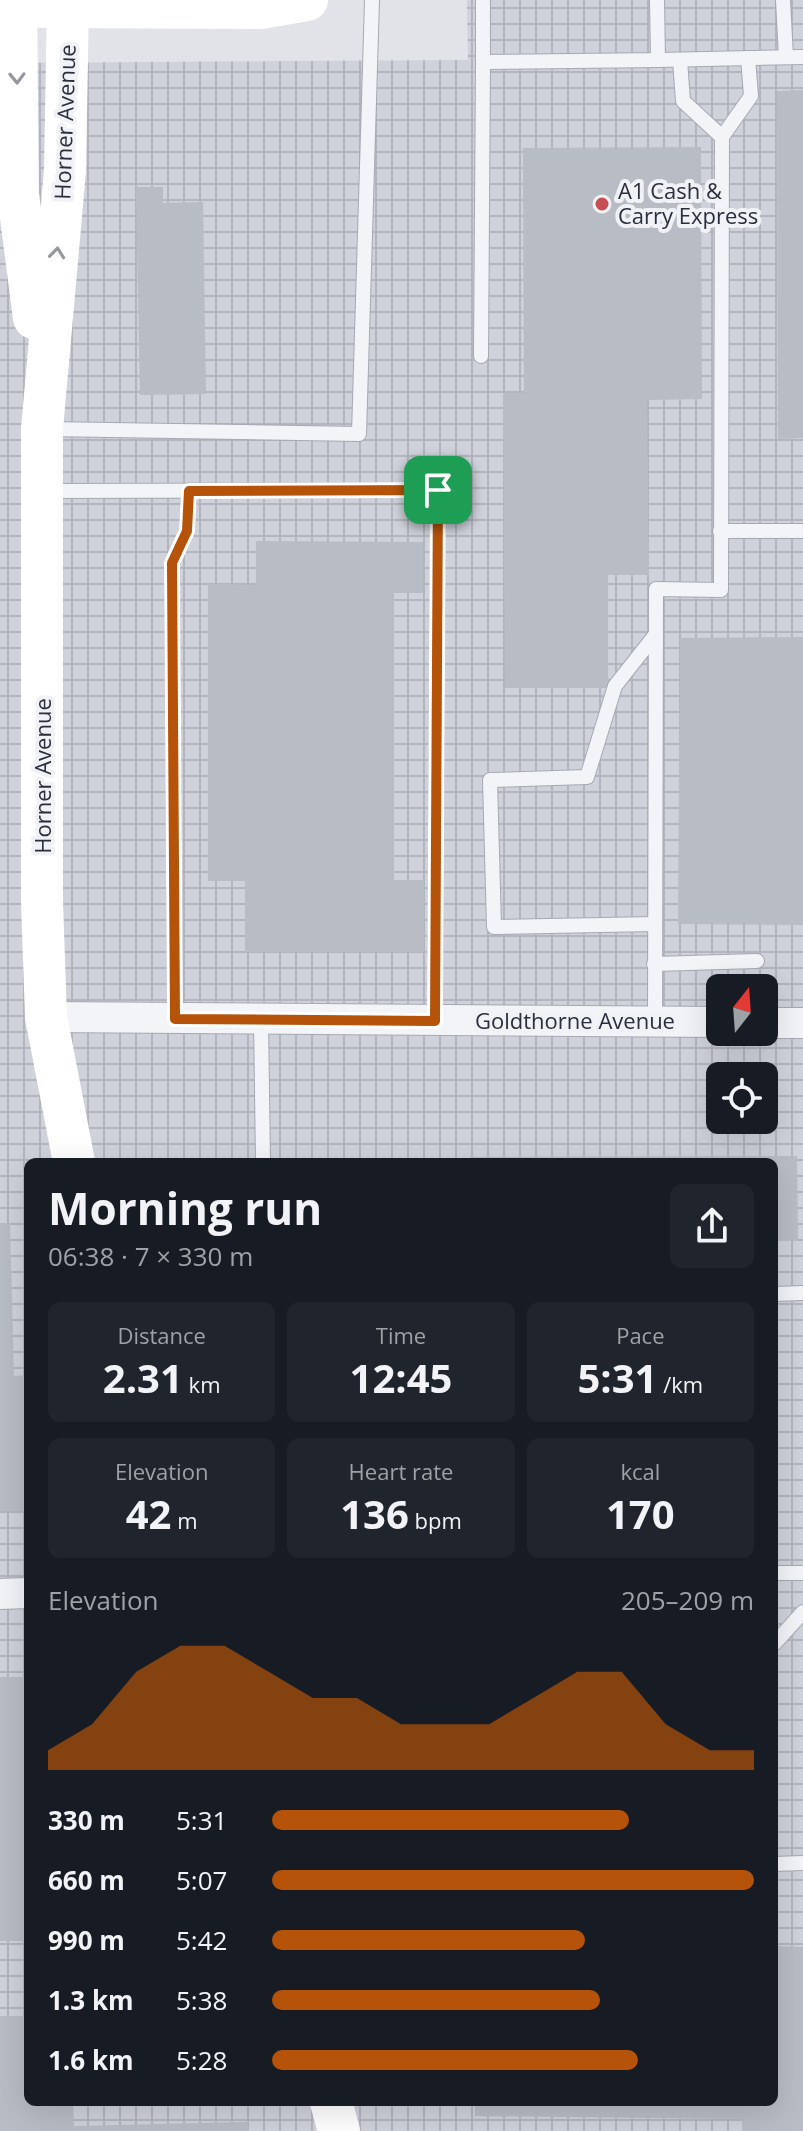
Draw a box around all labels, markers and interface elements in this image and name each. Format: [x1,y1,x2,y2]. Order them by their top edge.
street label: Horner Avenue [46,44,82,200]
one-way arrow [8,72,26,85]
place label: A1 Cash & Carry Express [618,175,758,230]
marker: A1 Cash & Carry Express [593,195,611,213]
one-way arrow [48,246,65,259]
pin [404,456,472,524]
icon: arrive [416,468,460,512]
street label: Horner Avenue [27,698,57,854]
north arrow [706,974,778,1046]
map controls [706,974,778,1134]
street label: Goldthorne Avenue [475,1005,675,1035]
button: locate [706,1062,778,1134]
text: Morning run [48,1178,322,1238]
button: share [670,1184,754,1268]
text: 06:38 · 7 × 330 m [48,1238,253,1274]
text: Distance [117,1320,206,1350]
text: Time [376,1320,426,1350]
text: Pace [616,1320,665,1350]
text: 2.31 [103,1350,183,1405]
text: 12:45 [350,1350,452,1405]
text: 5:31 [577,1350,657,1405]
text: km [183,1369,221,1399]
text: /km [657,1369,703,1399]
text: Elevation [115,1456,208,1486]
text: Heart rate [349,1456,453,1486]
text: kcal [620,1456,660,1486]
text: 42 [126,1486,171,1541]
text: 136 [340,1486,409,1541]
text: 170 [606,1486,675,1541]
text: m [171,1505,198,1535]
text: bpm [409,1505,462,1535]
text: Elevation [48,1582,158,1618]
text: 205–209 m [621,1582,754,1618]
text: 330 m [48,1802,125,1838]
text: 5:31 [176,1802,227,1838]
text: 660 m [48,1862,125,1898]
text: 5:07 [176,1862,227,1898]
text: 990 m [48,1922,125,1958]
text: 5:42 [176,1922,227,1958]
text: 1.3 km [48,1982,134,2018]
text: 5:38 [176,1982,227,2018]
text: 1.6 km [48,2042,134,2078]
text: 5:28 [176,2042,227,2078]

